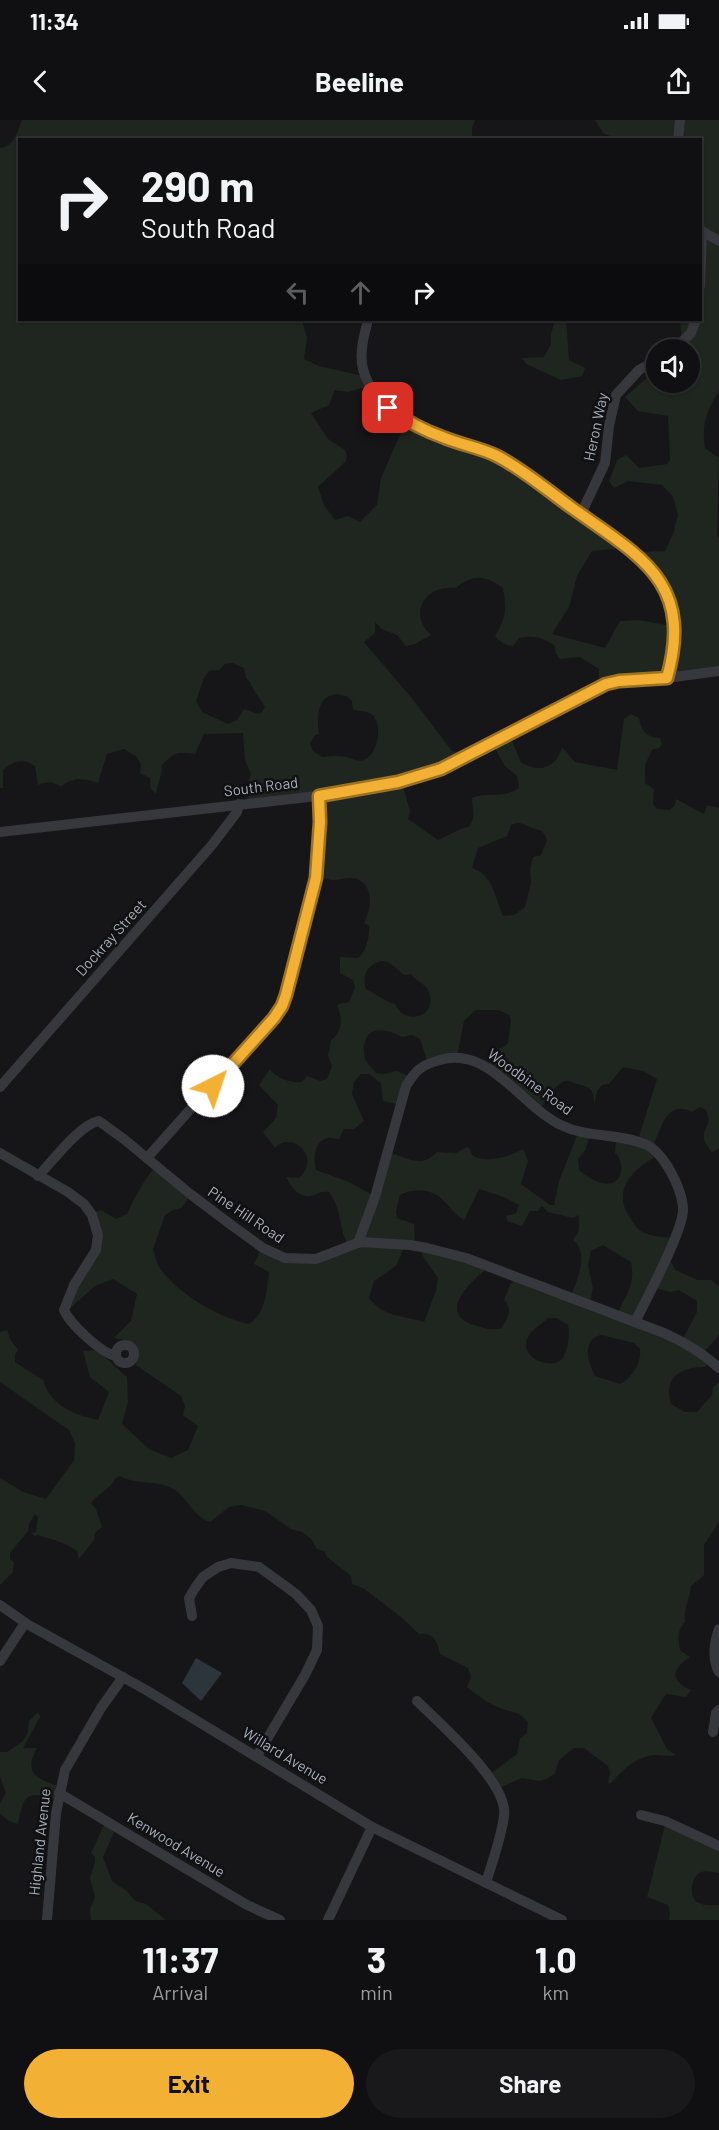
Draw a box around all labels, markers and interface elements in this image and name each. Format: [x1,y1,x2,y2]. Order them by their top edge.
text: 11:34 [30,8,79,34]
icon: back [24,65,57,98]
text: Beeline [315,65,404,97]
icon: share [662,65,695,98]
text: 290 m [141,160,254,210]
icon: right [42,162,120,240]
text: South Road [141,211,275,243]
icon: left [281,276,314,309]
icon: ahead [344,276,377,309]
icon: right [407,276,440,309]
map controls [646,339,700,393]
button: sound [646,339,700,393]
pin [362,382,413,433]
icon: arrive [371,391,404,424]
street label: Heron Way [579,391,611,463]
street label: South Road [223,773,299,799]
street label: Dockray Street [71,895,149,979]
street label: Woodbine Road [484,1044,577,1118]
position arrow [181,1054,245,1118]
street label: Pine Hill Road [205,1182,288,1246]
street label: Willard Avenue [240,1723,331,1788]
street label: Highland Avenue [24,1787,54,1896]
street label: Kenwood Avenue [124,1808,229,1880]
text: 11:37 [142,1937,218,1980]
text: 3 [367,1937,386,1980]
text: 1.0 [535,1937,577,1980]
text: Arrival [152,1980,208,2004]
text: min [360,1980,393,2004]
text: km [543,1980,569,2004]
button: Exit [24,2049,354,2118]
button: Share [366,2049,695,2118]

